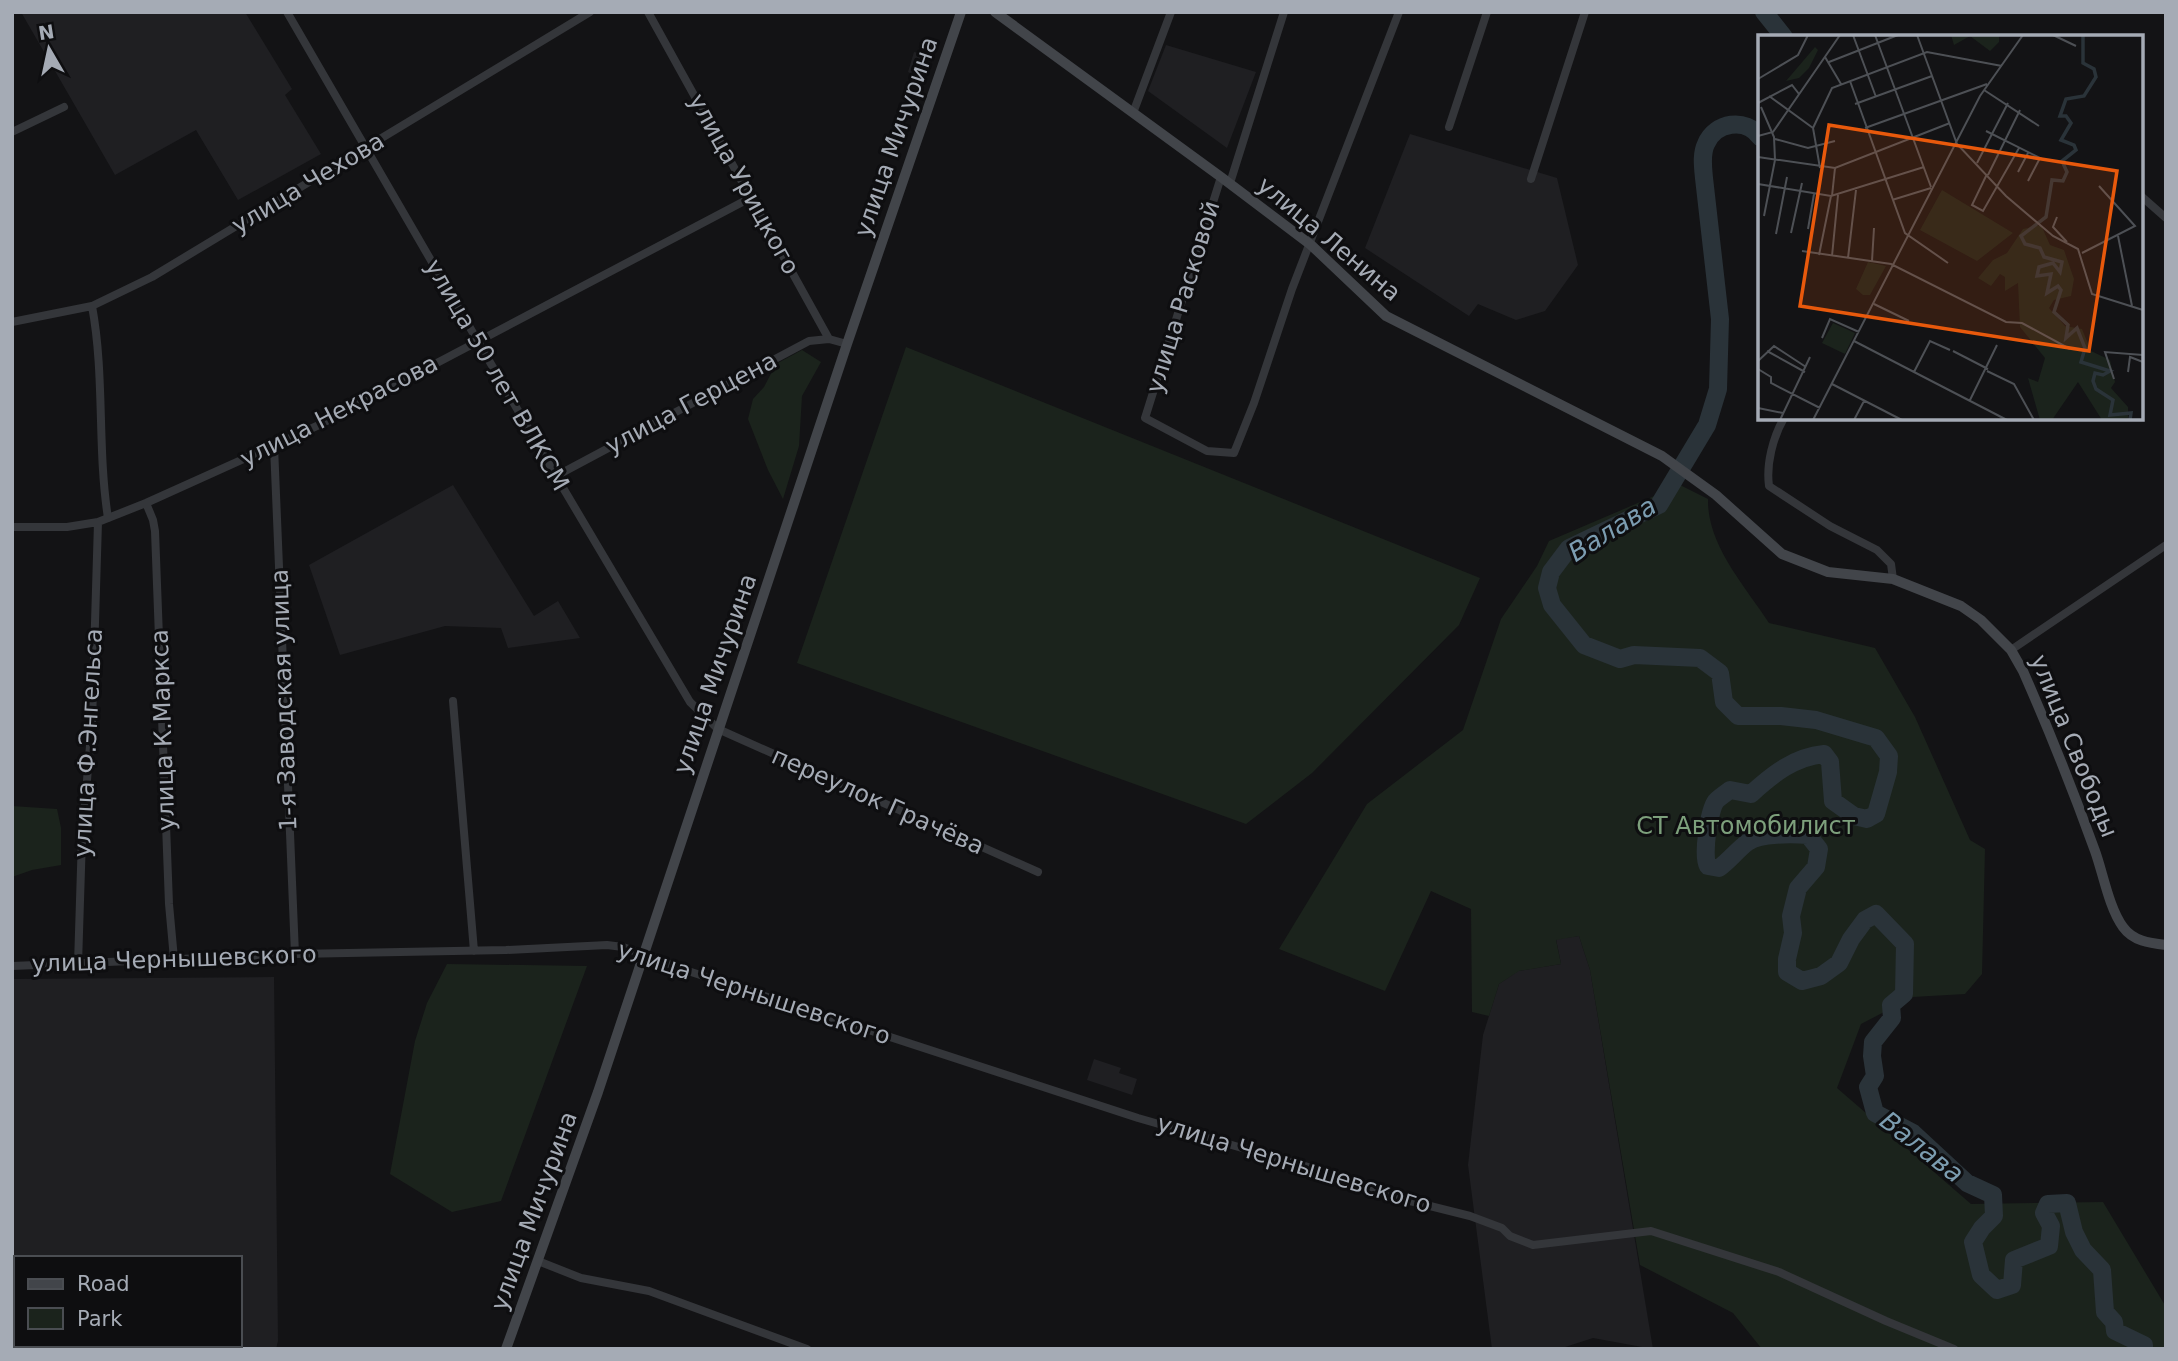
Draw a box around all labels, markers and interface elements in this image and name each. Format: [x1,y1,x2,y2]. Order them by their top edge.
north arrow [14,14,84,84]
text: N [37,20,56,44]
street label: улица Мичурина [849,33,943,241]
inset map [1758,35,2143,420]
street label: улица Урицкого [683,89,805,279]
street label: улица Чехова [227,127,389,239]
street label: улица Ленина [1252,171,1406,307]
street label: улица Расковой [1140,197,1226,397]
street label: улица 50 лет ВЛКСМ [419,254,575,496]
street label: улица Герцена [601,346,781,460]
street label: улица Некрасова [236,349,442,473]
water label: Валава [1563,490,1661,568]
street label: 1-я Заводская улица [265,569,303,831]
street label: улица Мичурина [668,570,762,778]
street label: улица Ф.Энгельса [68,628,108,858]
street label: улица К.Маркса [145,629,181,831]
street label: улица Свободы [2025,651,2123,841]
street label: переулок Грачёва [768,742,988,860]
park label: СТ Автомобилист [1636,812,1856,840]
street label: улица Чернышевского [614,936,894,1050]
street label: улица Чернышевского [31,940,317,978]
water label: Валава [1874,1105,1970,1189]
street label: улица Мичурина [485,1108,583,1314]
street label: улица Чернышевского [1153,1109,1435,1219]
legend [14,1256,242,1347]
text: Road [77,1272,130,1296]
text: Park [77,1307,123,1331]

